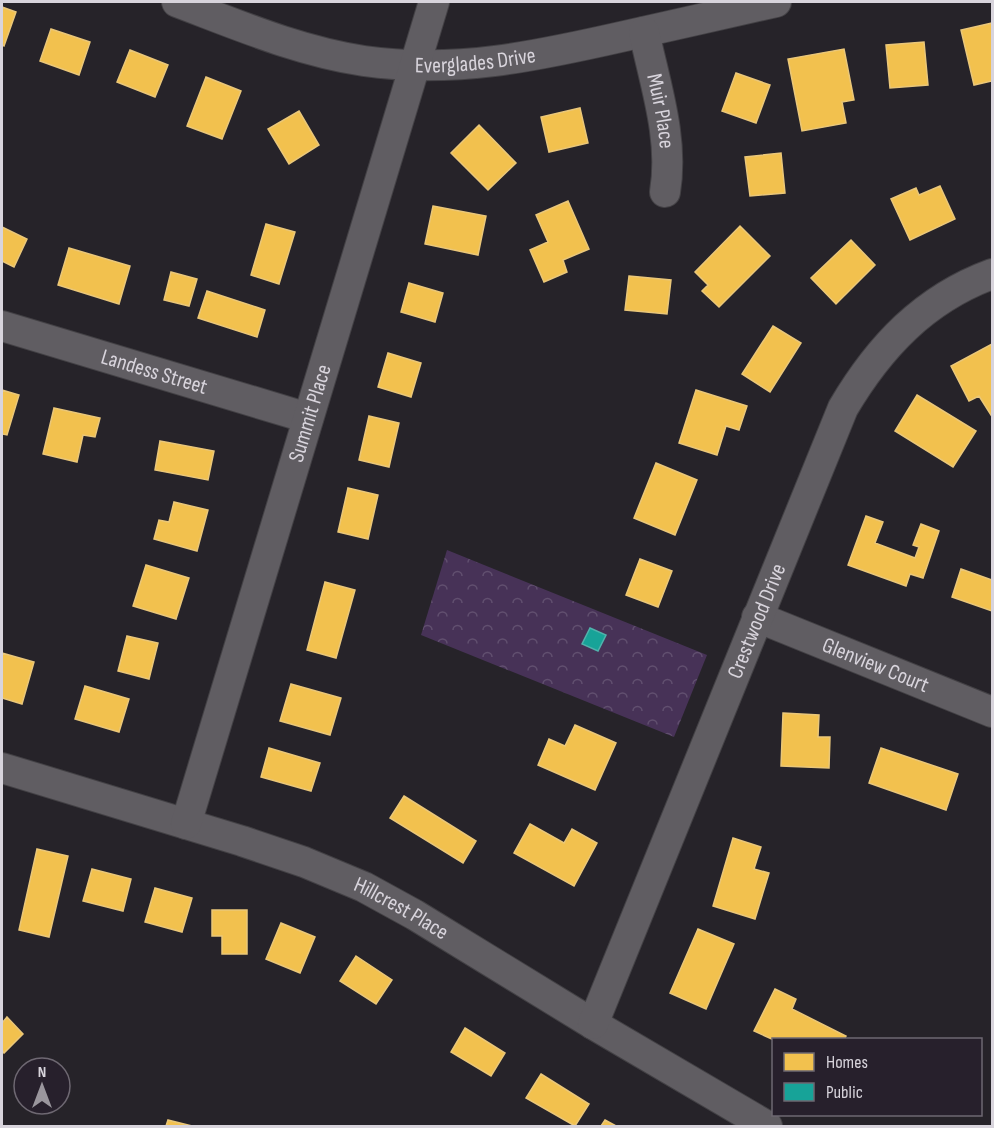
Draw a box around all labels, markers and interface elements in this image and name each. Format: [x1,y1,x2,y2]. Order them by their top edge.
street label: Everglades Drive [415,42,538,79]
street label: Muir Place [641,71,680,150]
street label: Landess Street [98,343,211,401]
street label: Summit Place [282,361,337,465]
street label: Crestwood Drive [721,559,792,682]
street label: Glenview Court [818,631,933,699]
street label: Hillcrest Place [350,871,453,946]
legend [772,1038,982,1116]
text: Homes [826,1052,868,1073]
north arrow [12,1056,72,1116]
text: N [38,1063,46,1082]
text: Public [826,1082,863,1103]

